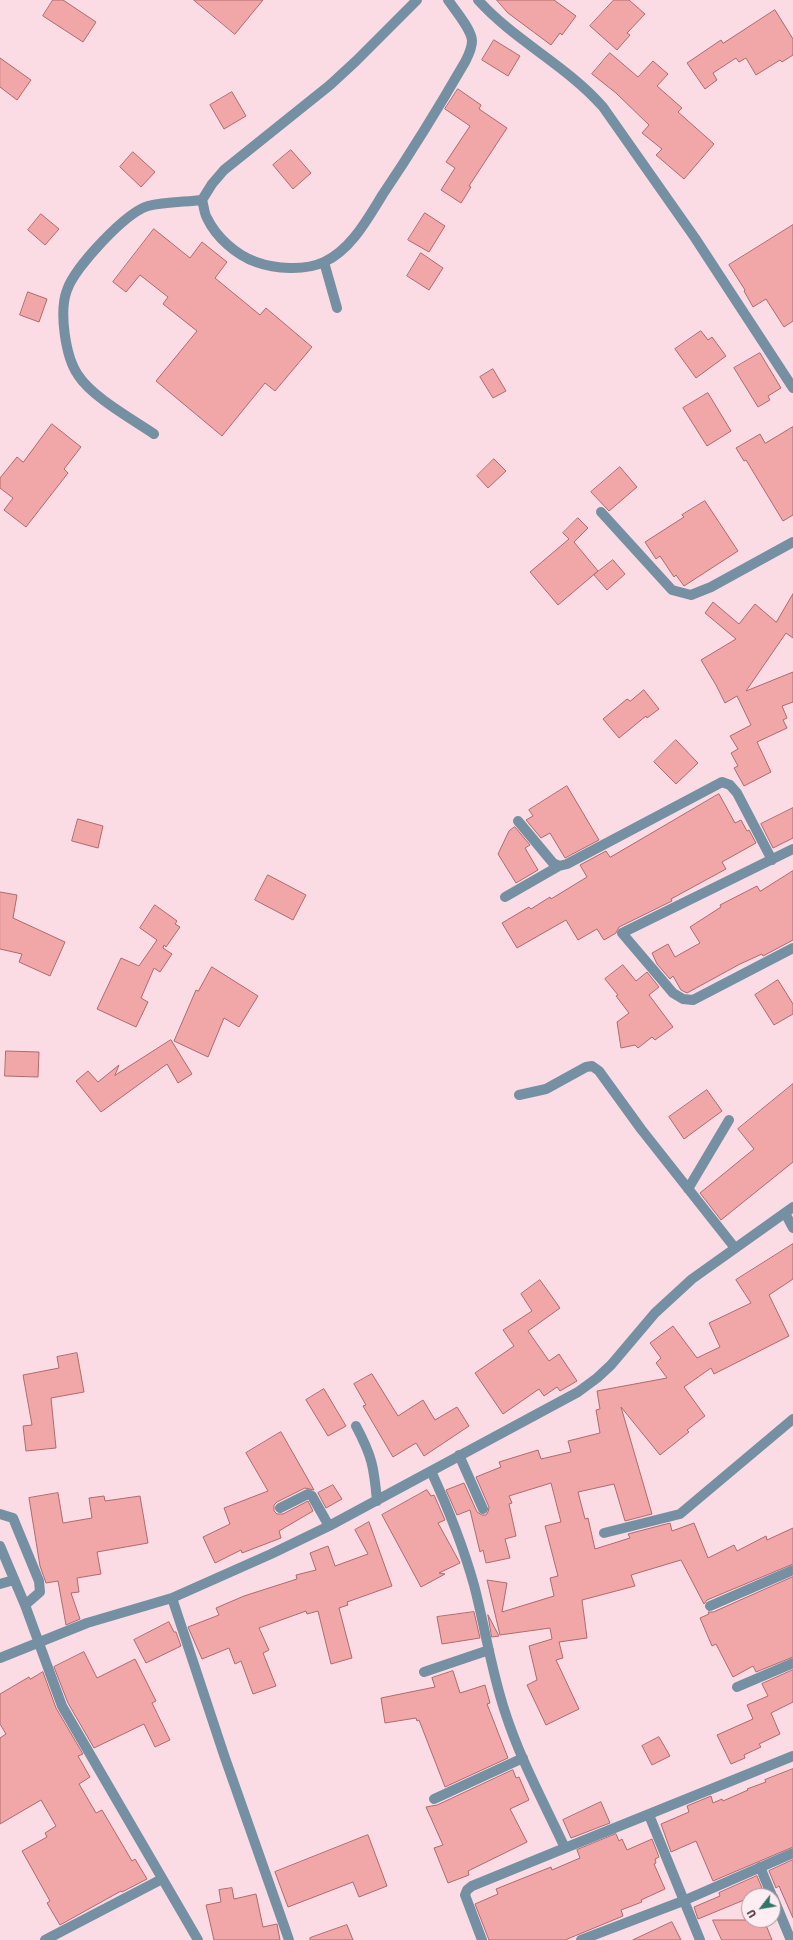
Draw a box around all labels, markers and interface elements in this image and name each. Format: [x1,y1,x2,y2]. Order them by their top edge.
north arrow [741,1888,781,1928]
text: U [744,1907,759,1920]

